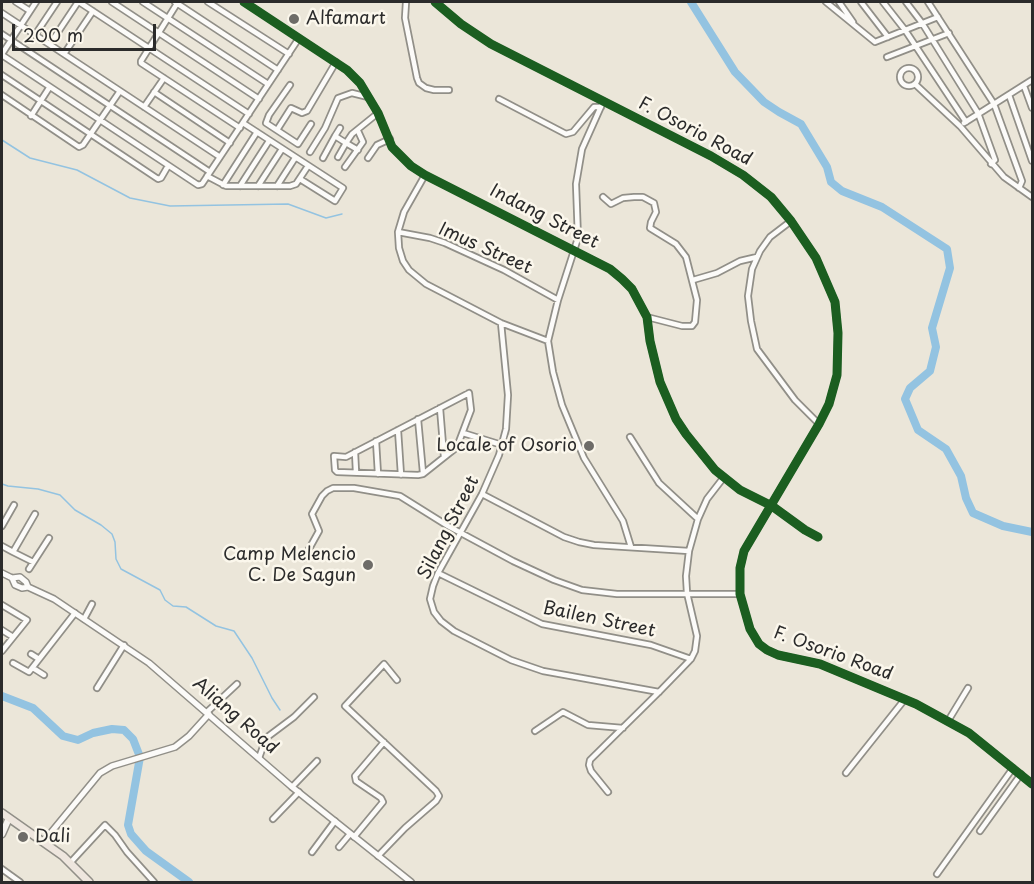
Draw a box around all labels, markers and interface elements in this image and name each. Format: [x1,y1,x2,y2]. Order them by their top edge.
place label: Alfamart [306,8,386,30]
scale bar [15,12,159,50]
marker: Alfamart [287,12,301,26]
text: 200 m [23,21,83,48]
street label: F. Osorio Road [635,93,755,171]
street label: Indang Street [486,180,602,254]
street label: Imus Street [435,219,535,279]
place label: Locale of Osorio [437,435,577,457]
marker: Locale of Osorio [582,439,596,453]
street label: Silang Street [414,473,484,583]
place label: Camp Melencio C. De Sagun [223,544,356,586]
marker: Camp Melencio C. De Sagun [361,558,375,572]
street label: Bailen Street [541,598,657,642]
street label: F. Osorio Road [770,622,896,686]
street label: Aliang Road [188,673,282,759]
place label: Dali [35,826,70,848]
marker: Dali [16,830,30,844]

